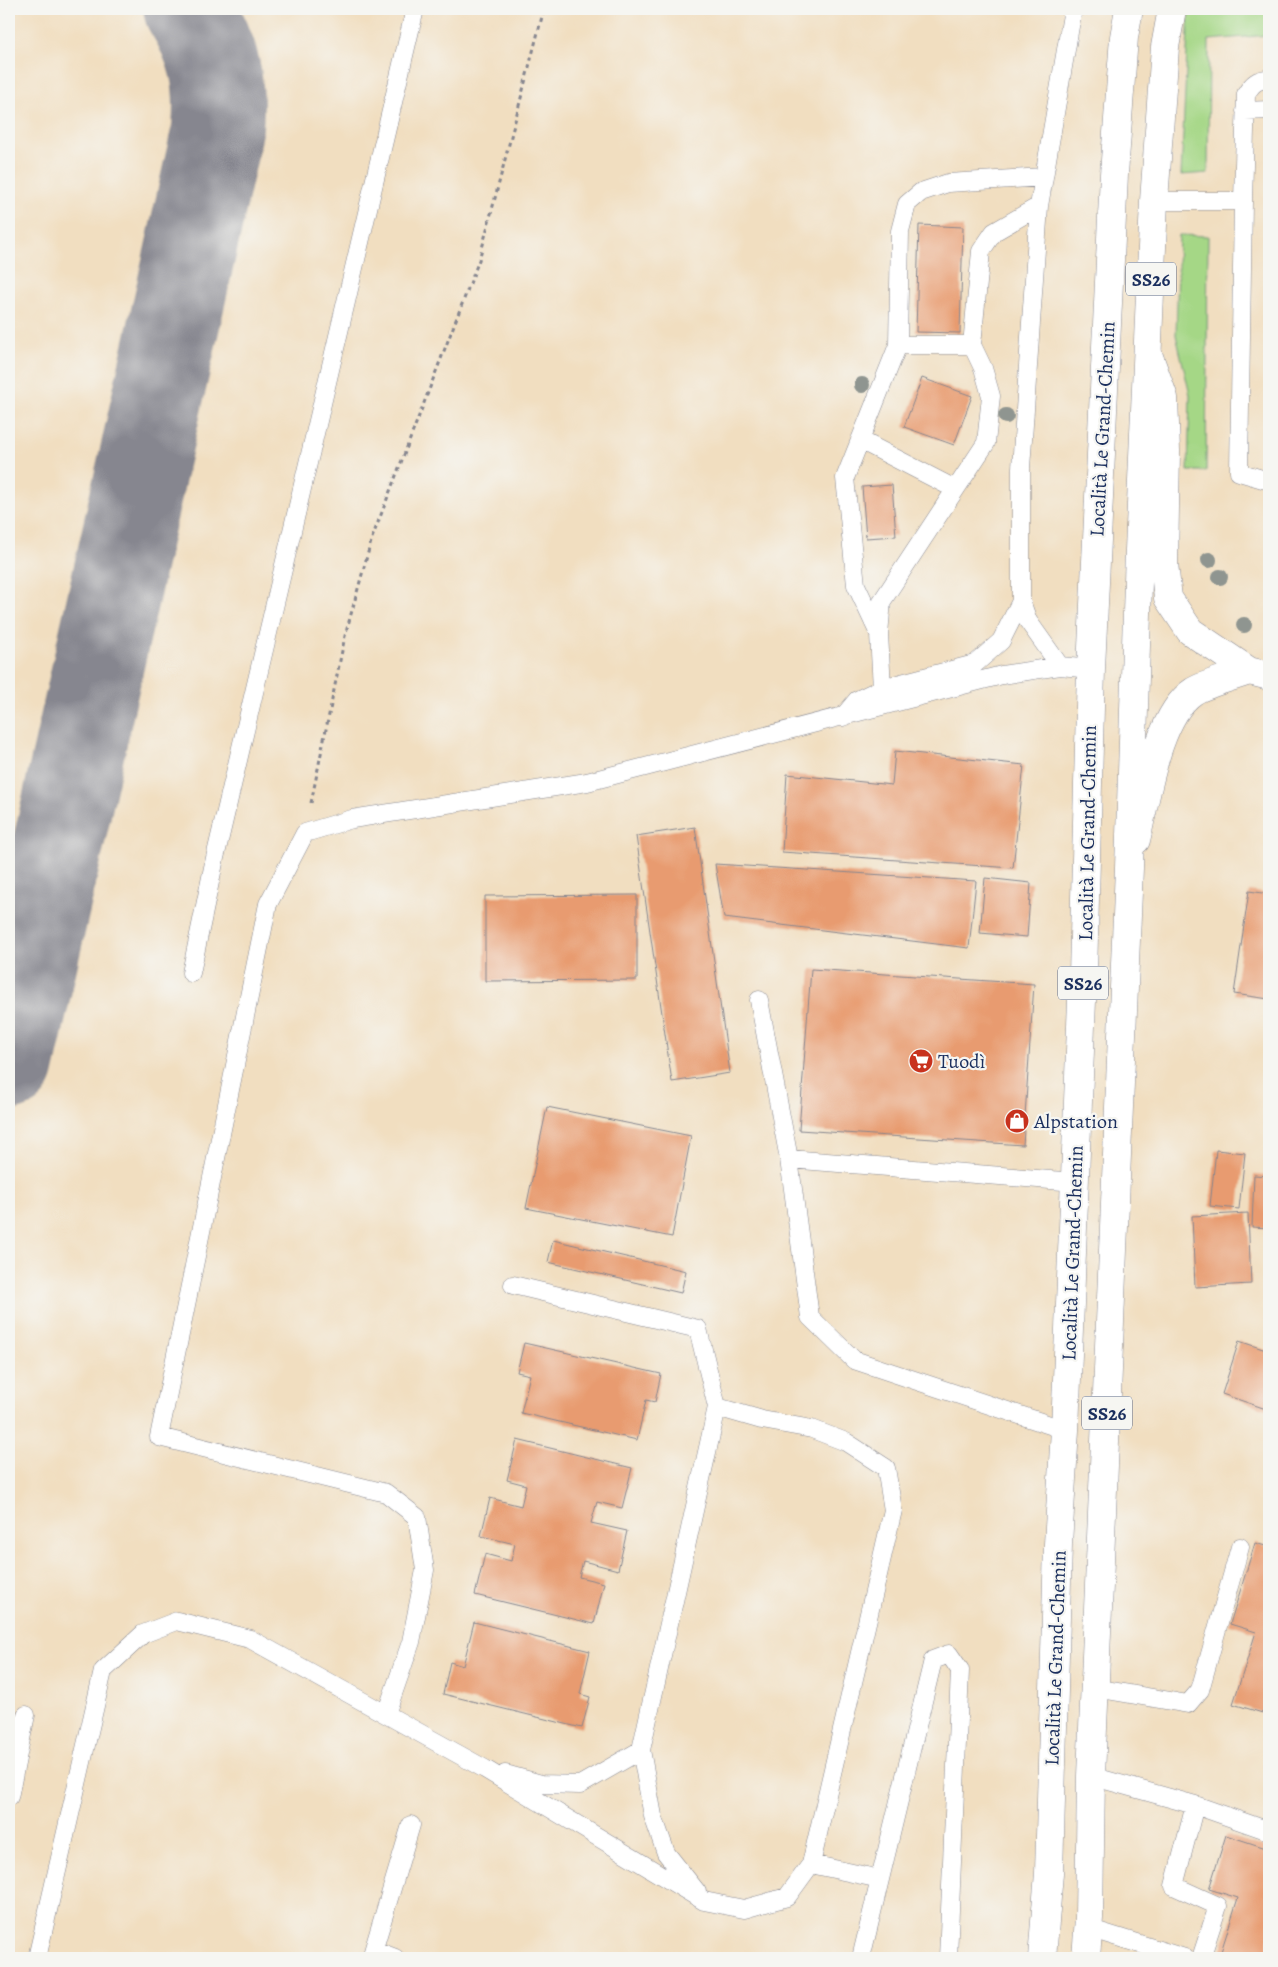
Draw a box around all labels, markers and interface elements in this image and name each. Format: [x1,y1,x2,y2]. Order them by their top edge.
road number: SS26 [1126,262,1176,296]
street label: Località Le Grand-Chemin [1083,321,1122,537]
street label: Località Le Grand-Chemin [1072,725,1103,941]
road number: SS26 [1058,966,1108,1000]
supermarket icon: Tuodì [908,1048,934,1074]
place label: Tuodì [938,1048,985,1075]
shop icon: Alpstation [1004,1108,1030,1134]
place label: Alpstation [1033,1108,1118,1135]
street label: Località Le Grand-Chemin [1055,1145,1090,1361]
road number: SS26 [1082,1396,1132,1430]
street label: Località Le Grand-Chemin [1038,1550,1073,1766]

